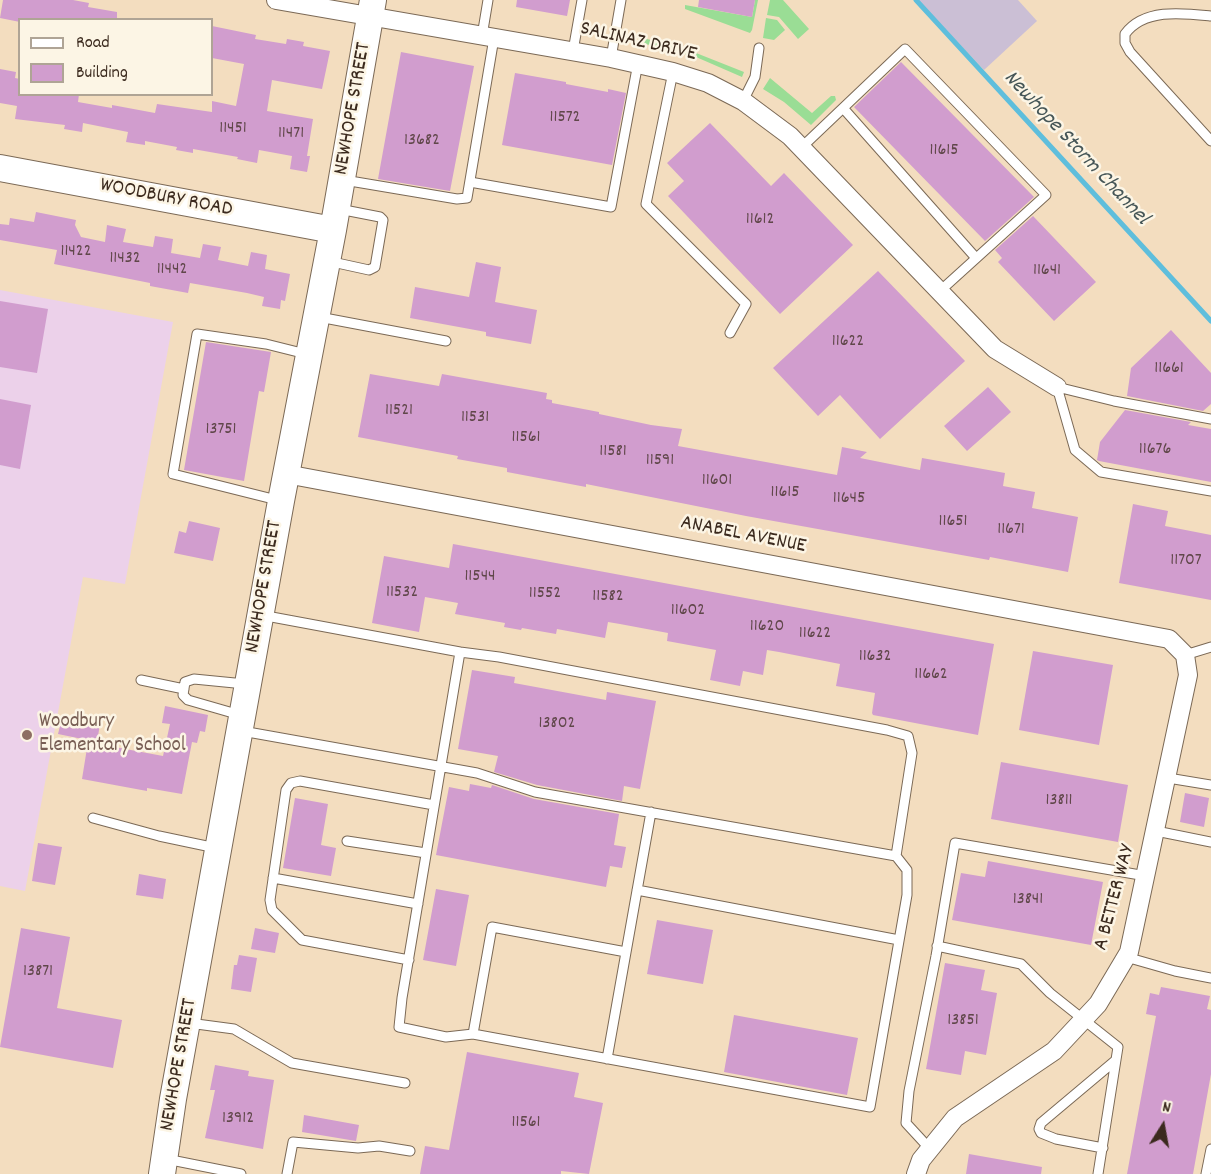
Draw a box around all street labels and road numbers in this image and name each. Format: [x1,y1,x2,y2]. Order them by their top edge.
street label: SALINAZ DRIVE [577,17,699,69]
street label: NEWHOPE STREET [330,41,378,177]
street label: WOODBURY ROAD [98,174,234,224]
street label: ANABEL AVENUE [678,511,808,561]
street label: NEWHOPE STREET [241,519,289,655]
street label: A BETTER WAY [1090,842,1142,954]
street label: NEWHOPE STREET [156,997,204,1133]

